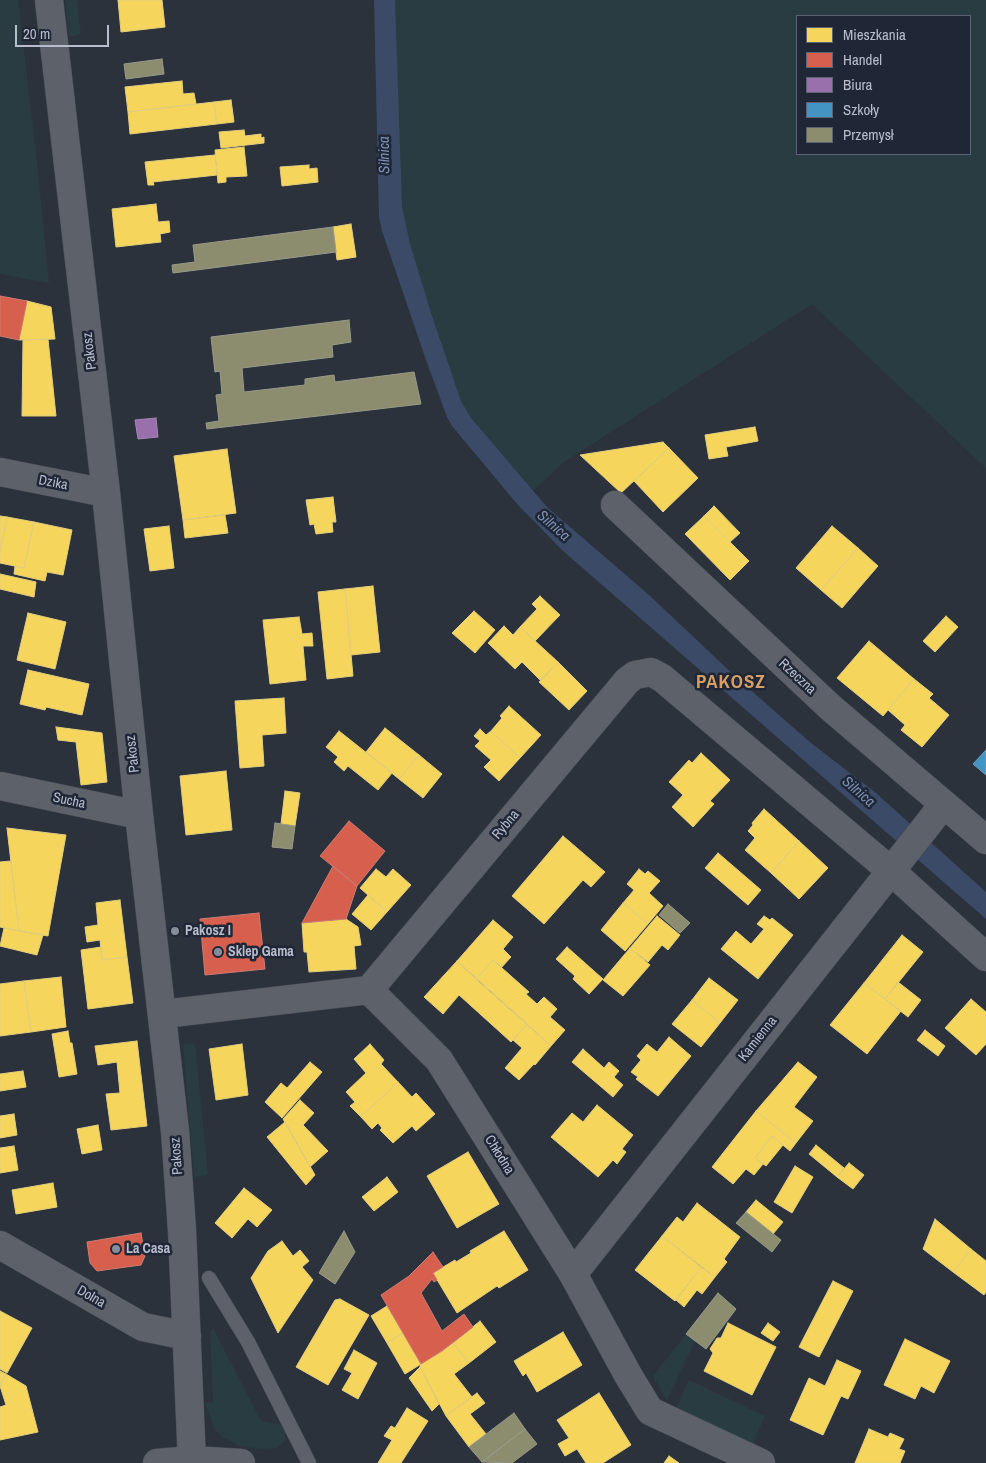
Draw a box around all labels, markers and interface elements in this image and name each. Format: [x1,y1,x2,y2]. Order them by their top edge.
scale bar [18,15,111,47]
legend [796,15,971,155]
text: 20 m [23,23,50,44]
text: Mieszkania [843,24,906,45]
text: Handel [843,49,882,70]
text: Biura [843,74,872,95]
text: Szkoły [843,99,879,120]
text: Przemysł [843,124,894,145]
water label: Silnica [376,136,394,174]
street label: Pakosz [79,331,101,371]
street label: Dzika [37,472,69,494]
water label: Silnica [533,507,573,545]
street label: Rzeczna [775,656,819,698]
district label: PAKOSZ [695,672,767,694]
street label: Pakosz [123,734,143,774]
water label: Silnica [838,773,878,811]
street label: Sucha [51,789,87,813]
street label: Rybna [489,807,523,843]
place label: Pakosz I [185,923,231,939]
marker: Pakosz I [169,925,181,937]
place label: Sklep Gama [228,944,294,960]
marker: Sklep Gama [212,946,224,958]
street label: Kamienna [735,1013,781,1065]
street label: Chłodna [481,1132,517,1178]
street label: Pakosz [167,1137,187,1175]
place label: La Casa [126,1241,170,1257]
marker: La Casa [110,1243,122,1255]
street label: Dolna [74,1282,108,1312]

